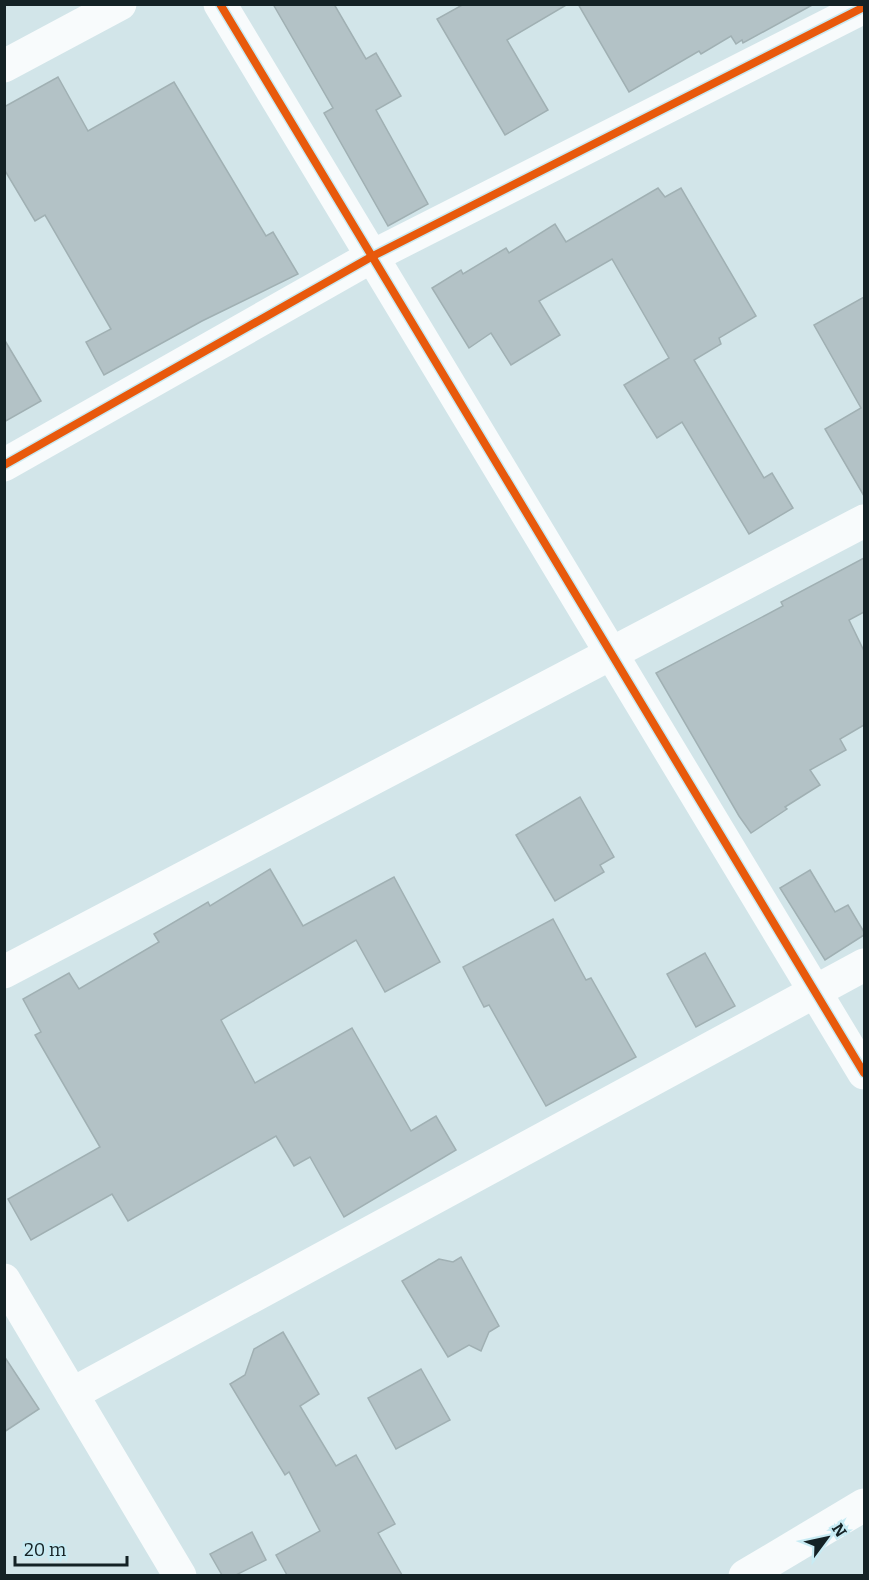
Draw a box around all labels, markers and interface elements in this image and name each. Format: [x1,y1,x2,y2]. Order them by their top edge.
north arrow [797,1508,857,1568]
text: N [828,1520,850,1540]
scale bar [15,1529,128,1567]
text: 20 m [24,1539,66,1561]

